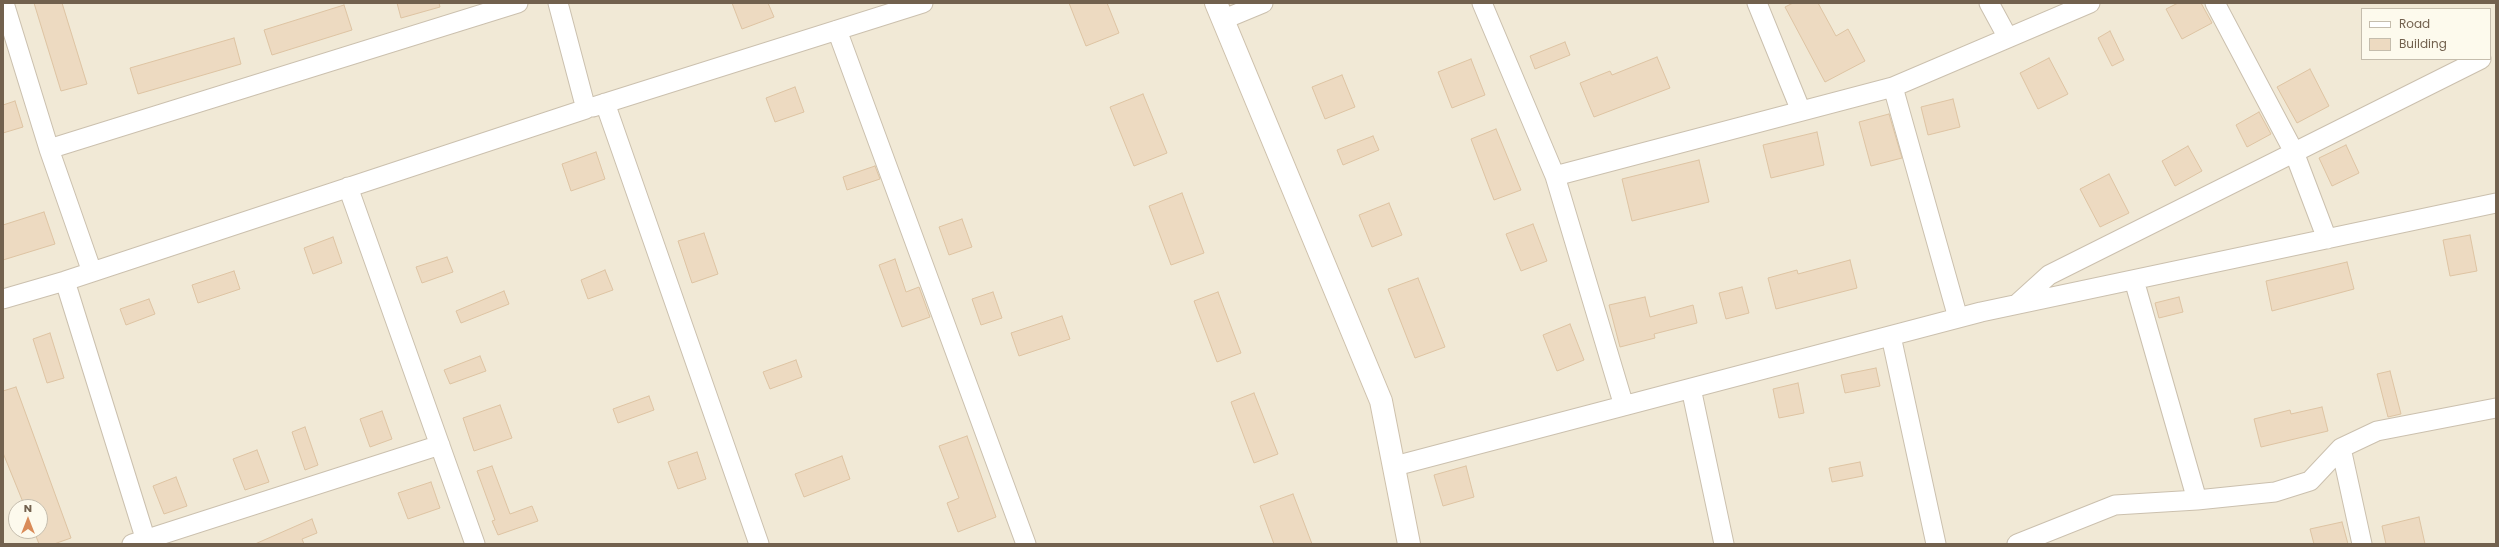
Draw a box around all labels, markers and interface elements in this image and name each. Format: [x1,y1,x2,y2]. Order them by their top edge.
legend [2361,8,2491,60]
text: Road [2399,15,2430,32]
text: Building [2399,35,2447,52]
north arrow [8,499,48,539]
text: N [24,500,32,516]

